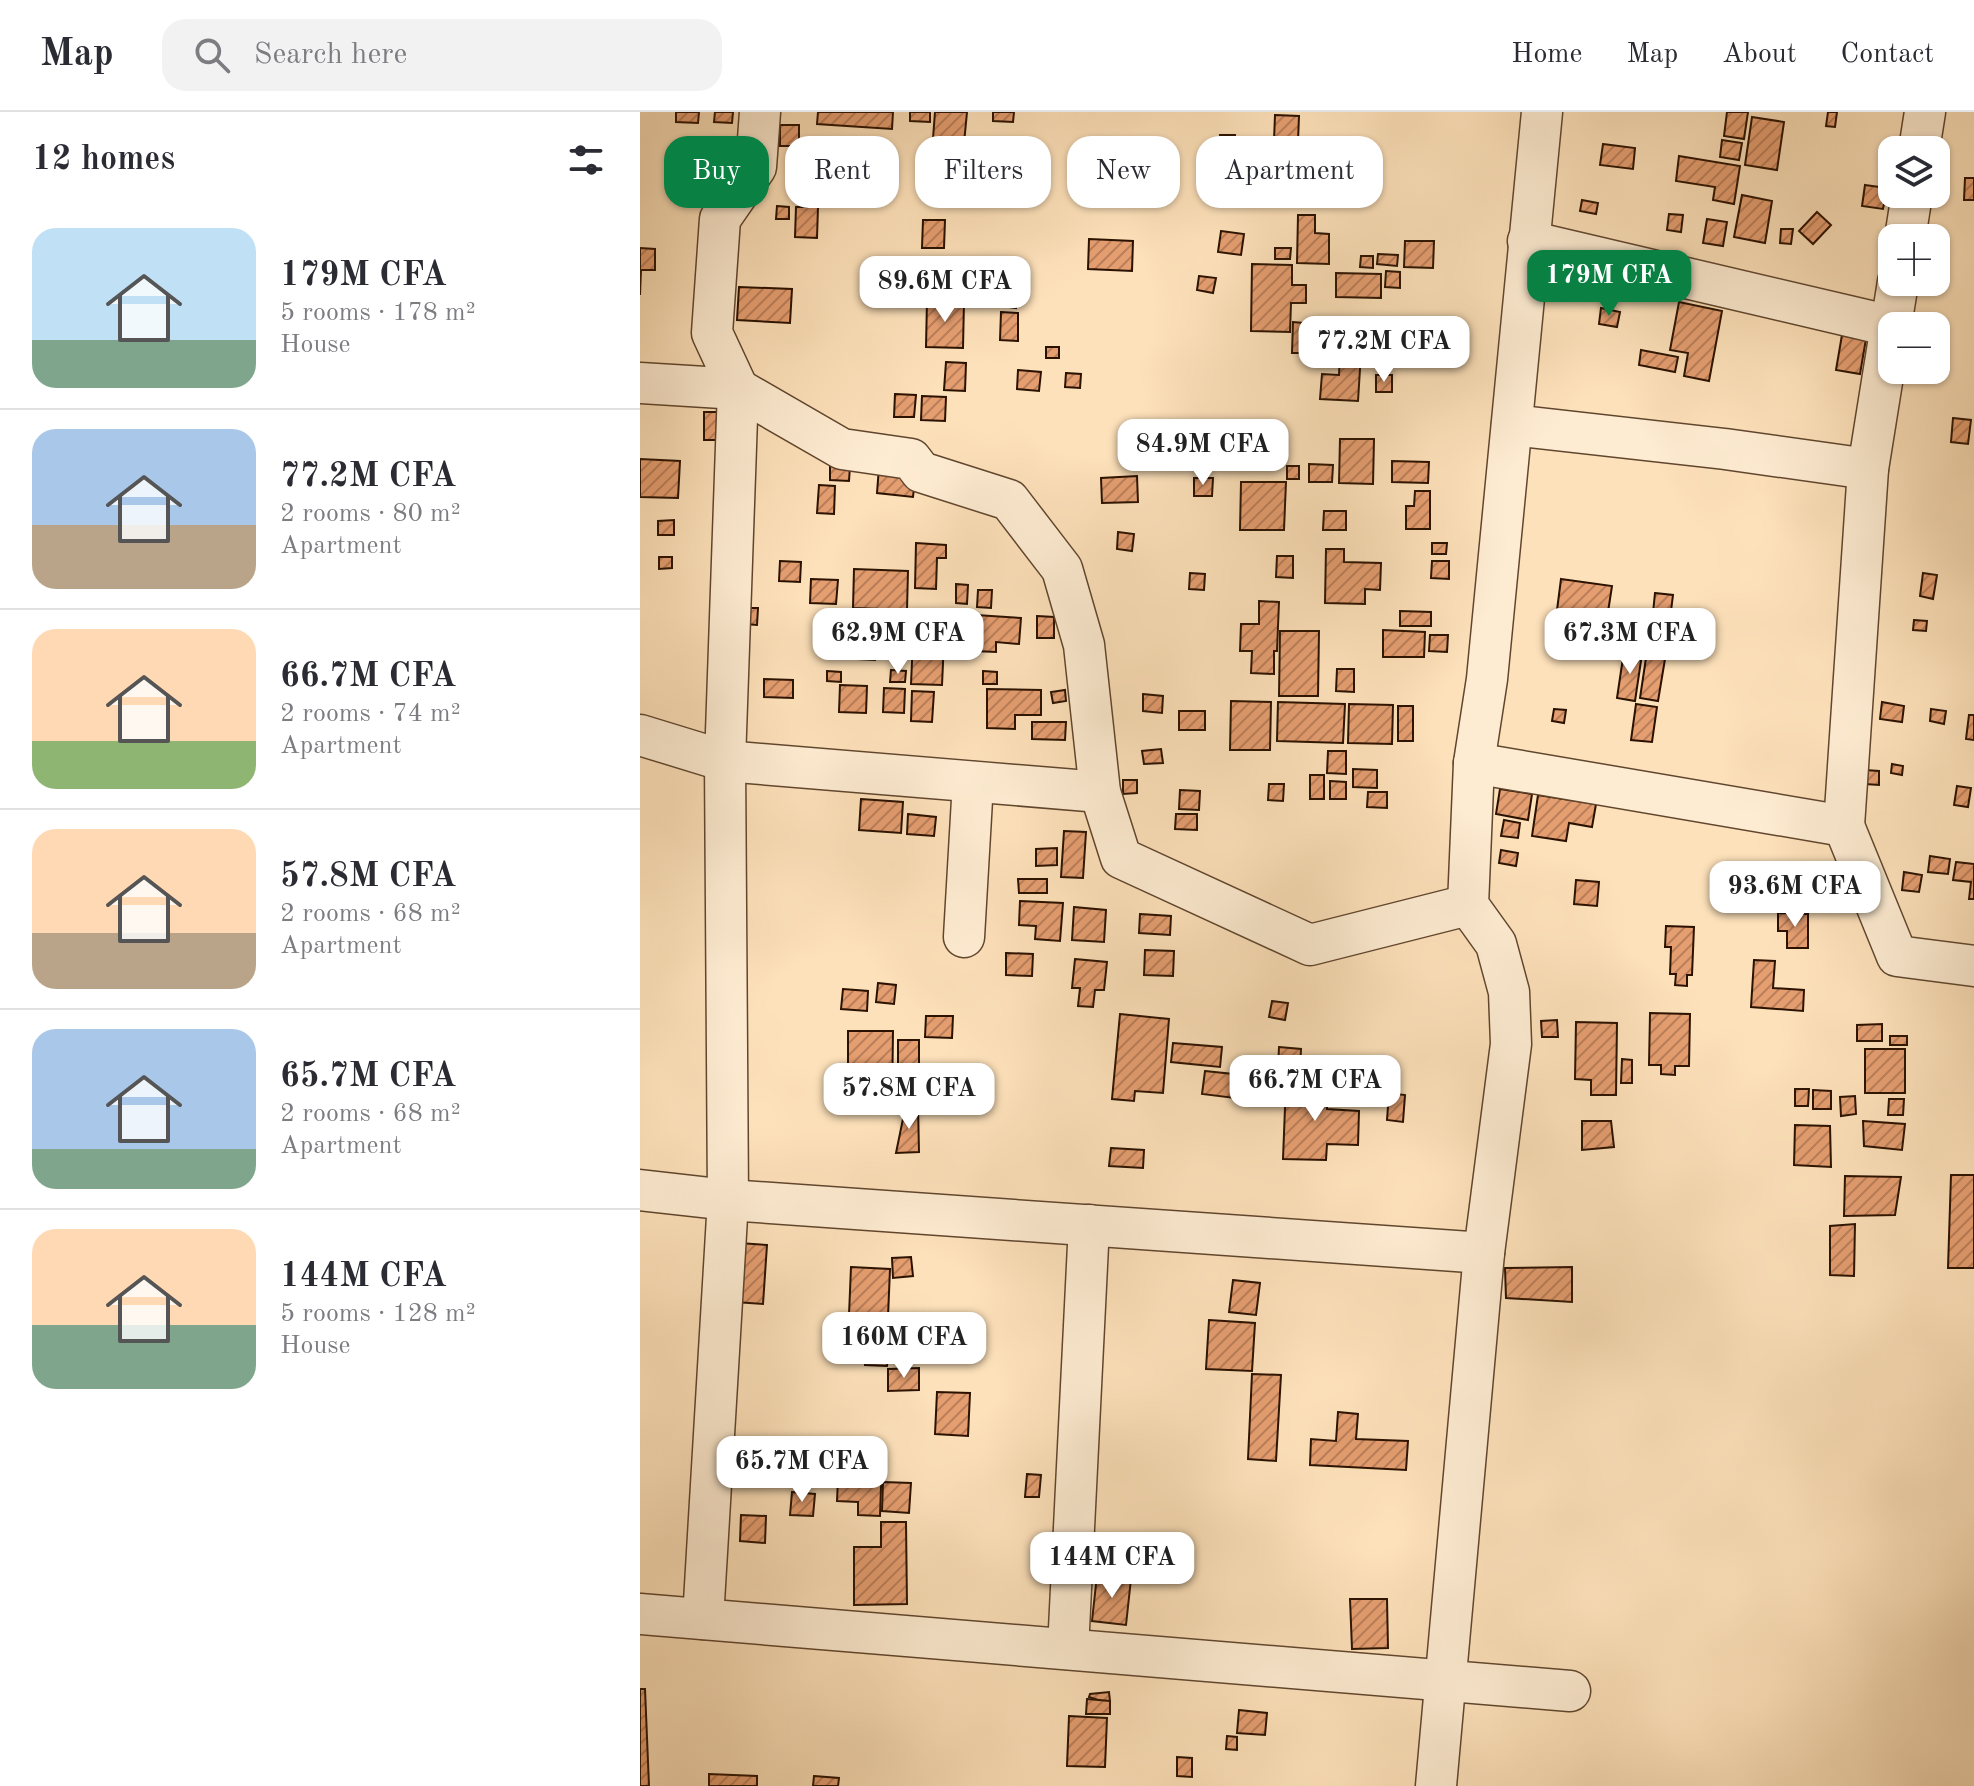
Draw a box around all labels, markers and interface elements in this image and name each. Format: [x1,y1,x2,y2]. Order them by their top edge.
search box [162,19,722,91]
icon: search [190,33,234,77]
text: Map [40,36,114,74]
text: Search here [254,40,407,70]
text: Home [1511,41,1582,69]
text: Map [1626,41,1678,69]
text: About [1722,41,1797,69]
text: Contact [1841,41,1934,69]
chip: Buy [664,136,769,208]
chip: Rent [785,136,899,208]
chip: Filters [915,136,1051,208]
chip: New [1067,136,1180,208]
chip: Apartment [1196,136,1383,208]
map controls [1878,136,1950,384]
button: layers [1878,136,1950,208]
icon: filters [564,138,608,182]
text: 12 homes [32,143,175,177]
button: + [1878,224,1950,296]
pin: 179M CFA [1526,250,1692,318]
pin: 89.6M CFA [853,256,1037,324]
text: 179M CFA [280,259,447,293]
icon: home [96,260,192,356]
text: 179M CFA [1545,263,1673,289]
text: 89.6M CFA [878,269,1012,295]
text: 5 rooms · 178 m² [280,300,476,326]
button: − [1878,312,1950,384]
pin: 77.2M CFA [1292,316,1476,384]
text: 77.2M CFA [1317,329,1451,355]
text: House [280,332,351,358]
pin: 84.9M CFA [1111,419,1295,487]
text: 84.9M CFA [1136,432,1270,458]
text: 77.2M CFA [280,460,456,494]
icon: home [96,461,192,557]
text: 2 rooms · 80 m² [280,501,461,527]
text: Apartment [280,533,402,559]
pin: 62.9M CFA [806,608,990,676]
pin: 67.3M CFA [1538,608,1722,676]
text: 62.9M CFA [831,621,965,647]
text: 67.3M CFA [1563,621,1697,647]
text: 66.7M CFA [280,660,456,694]
icon: home [96,661,192,757]
text: 2 rooms · 74 m² [280,701,461,727]
text: Apartment [280,733,402,759]
text: 57.8M CFA [280,860,456,894]
icon: home [96,861,192,957]
pin: 93.6M CFA [1703,861,1887,929]
text: 93.6M CFA [1728,874,1862,900]
text: 2 rooms · 68 m² [280,901,461,927]
text: Apartment [280,933,402,959]
pin: 66.7M CFA [1223,1055,1407,1123]
text: 65.7M CFA [280,1060,456,1094]
icon: home [96,1061,192,1157]
pin: 57.8M CFA [817,1063,1001,1131]
text: 66.7M CFA [1248,1068,1382,1094]
text: 57.8M CFA [842,1076,976,1102]
text: 2 rooms · 68 m² [280,1101,461,1127]
text: Apartment [280,1133,402,1159]
text: 144M CFA [280,1260,447,1294]
icon: home [96,1261,192,1357]
text: 5 rooms · 128 m² [280,1301,476,1327]
pin: 160M CFA [821,1312,987,1380]
text: 160M CFA [840,1325,968,1351]
text: House [280,1333,351,1359]
pin: 65.7M CFA [710,1436,894,1504]
text: 65.7M CFA [735,1449,869,1475]
pin: 144M CFA [1029,1532,1195,1600]
text: 144M CFA [1048,1545,1176,1571]

